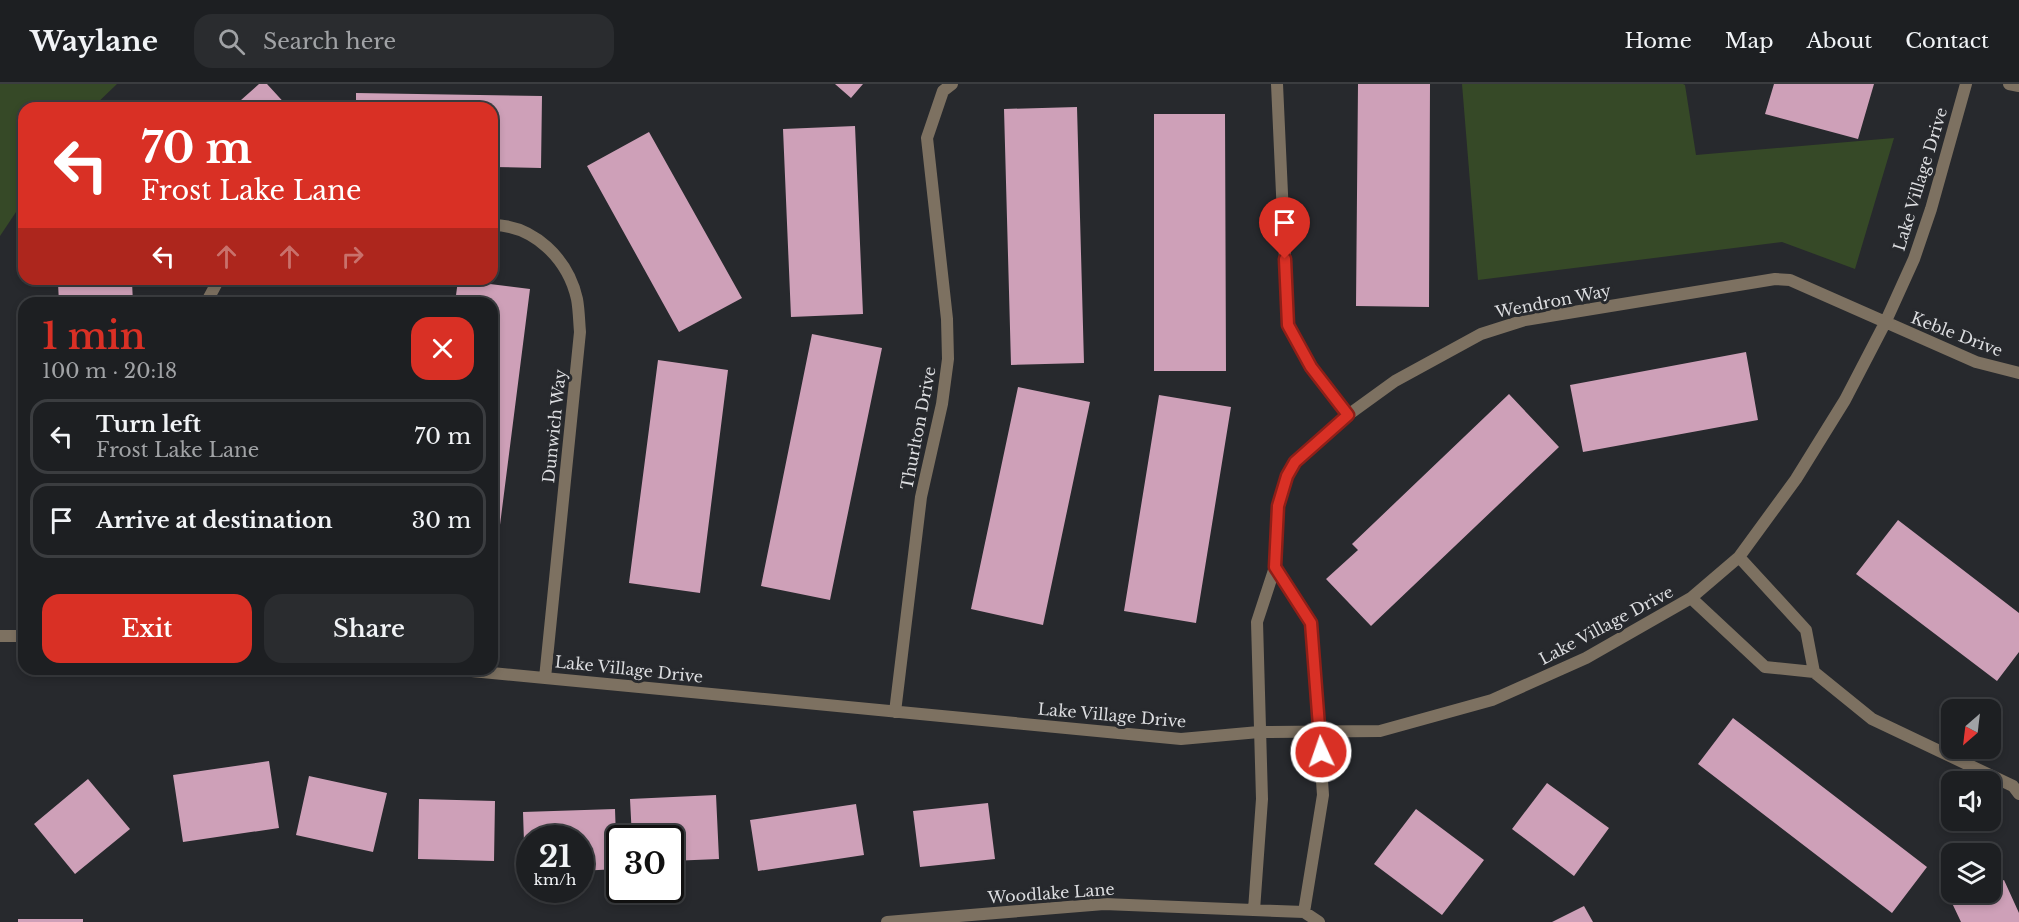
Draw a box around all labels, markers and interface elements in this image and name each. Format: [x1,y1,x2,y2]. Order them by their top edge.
search box [194,14,614,68]
text: Waylane [30,24,158,59]
icon: search [215,25,248,58]
text: Search here [263,28,396,55]
text: Home [1625,28,1692,54]
text: Map [1725,28,1773,54]
text: About [1806,28,1872,54]
text: Contact [1905,28,1989,54]
street label: Lake Village Drive [1889,105,1951,253]
text: 70 m [141,122,252,174]
icon: left [42,126,120,204]
text: Frost Lake Lane [141,174,361,207]
pin [1259,197,1310,259]
icon: arrive [1268,206,1301,239]
icon: left [147,240,180,273]
icon: ahead [210,240,243,273]
icon: ahead [273,240,306,273]
icon: right [336,240,369,273]
street label: Wendron Way [1492,280,1613,322]
street label: Keble Drive [1908,307,2006,361]
text: 1 min [42,314,146,359]
button: close [411,317,474,380]
text: 100 m · 20:18 [42,359,177,383]
street label: Thurlton Drive [896,365,940,491]
street label: Dunwich Way [538,367,570,484]
text: Turn left [96,411,201,438]
icon: left [45,420,78,453]
text: 70 m [414,423,471,450]
text: Frost Lake Lane [96,438,259,462]
icon: arrive [45,504,78,537]
text: Arrive at destination [96,507,333,534]
text: 30 m [412,507,471,534]
street label: Lake Village Drive [1536,581,1676,669]
button: Exit [42,594,252,663]
button: Share [264,594,474,663]
street label: Lake Village Drive [554,651,704,687]
street label: Lake Village Drive [1037,699,1187,731]
north arrow [1941,699,2001,759]
map controls [1941,699,2001,903]
position arrow [1289,720,1353,784]
button: sound [1941,771,2001,831]
speed limit sign: 30 [606,825,684,903]
text: 21 [539,838,571,875]
button: layers [1941,843,2001,903]
text: km/h [534,870,576,889]
street label: Woodlake Lane [986,879,1115,907]

